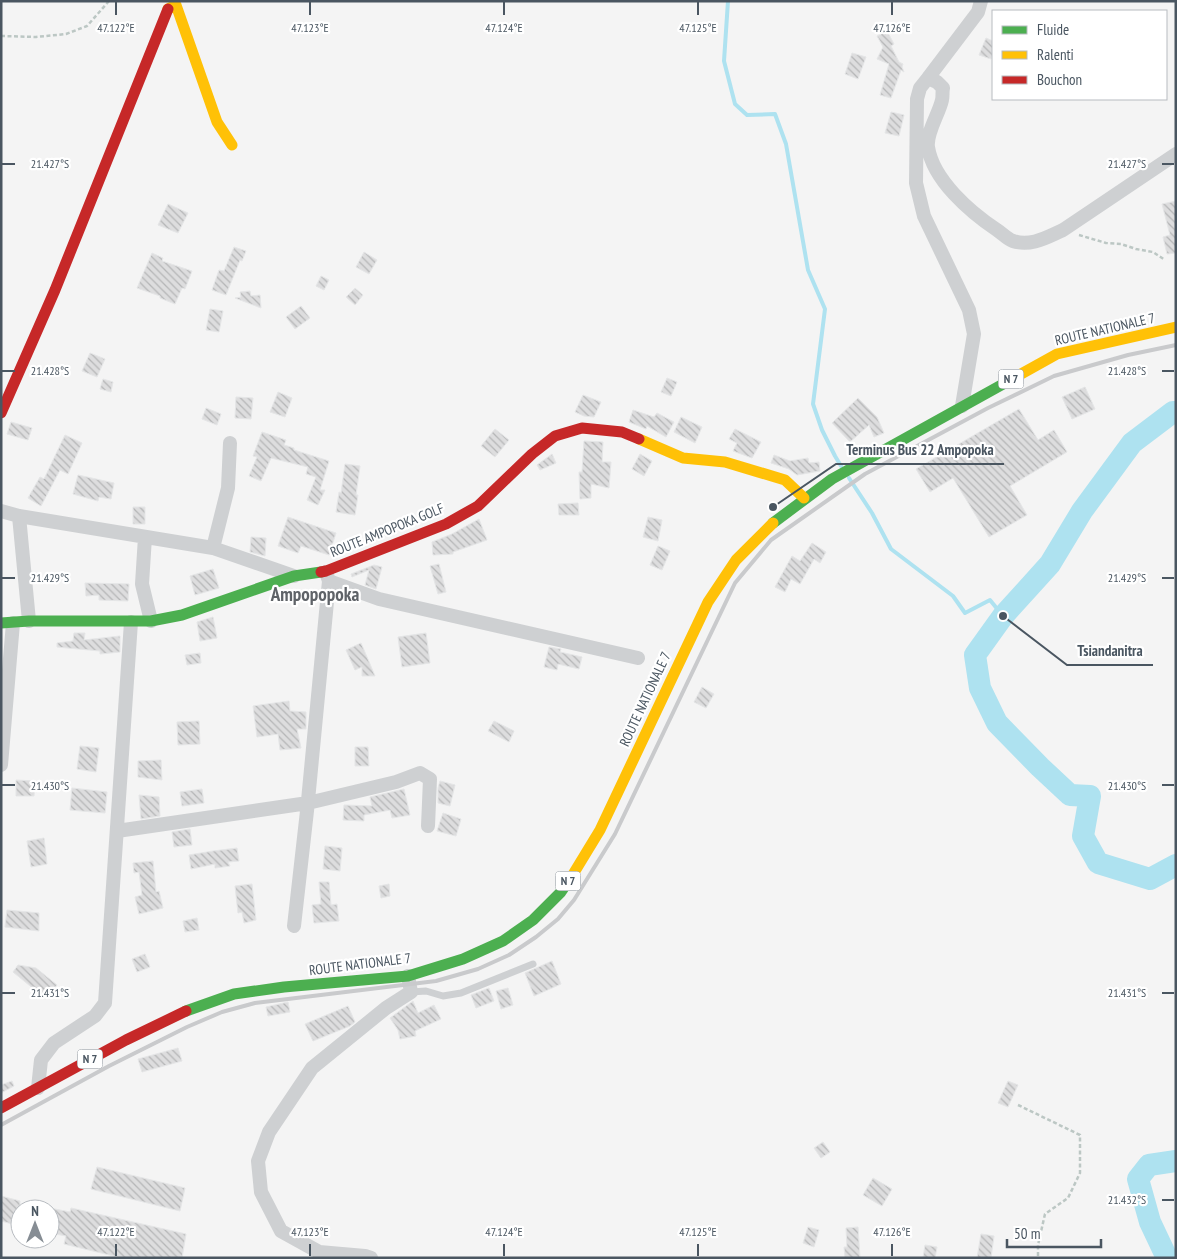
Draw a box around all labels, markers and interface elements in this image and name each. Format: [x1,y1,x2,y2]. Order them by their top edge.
legend [992,10,1167,100]
text: 47.122°E [97,20,135,35]
text: 47.123°E [291,20,329,35]
text: 47.124°E [485,20,523,35]
text: 47.125°E [679,20,717,35]
text: 47.126°E [873,20,911,35]
text: Fluide [1037,20,1069,39]
text: Ralenti [1037,45,1074,64]
text: Bouchon [1037,70,1082,89]
text: 21.427°S [31,156,69,171]
text: 21.427°S [1108,156,1146,171]
street label: ROUTE NATIONALE 7 [1053,309,1157,349]
text: 21.428°S [31,363,69,378]
text: 21.428°S [1108,363,1146,378]
road number: N 7 [998,369,1024,388]
callout: Terminus Bus 22 Ampopoka [836,434,1004,464]
text: Terminus Bus 22 Ampopoka [846,440,994,459]
street label: ROUTE AMPOPOKA GOLF [327,499,447,561]
text: 21.429°S [31,570,69,585]
text: 21.429°S [1108,570,1146,585]
district label: Ampopopoka [270,582,359,606]
callout: Tsiandanitra [1067,635,1153,665]
text: Tsiandanitra [1077,641,1143,660]
street label: ROUTE NATIONALE 7 [615,649,675,749]
text: 21.430°S [31,778,69,793]
text: 21.430°S [1108,778,1146,793]
road number: N 7 [556,871,580,890]
street label: ROUTE NATIONALE 7 [308,949,412,979]
text: 21.431°S [31,985,69,1000]
text: 21.431°S [1108,985,1146,1000]
road number: N 7 [78,1050,102,1068]
text: 21.432°S [1108,1192,1146,1207]
north arrow [10,1199,60,1249]
text: N [31,1202,39,1220]
scale bar [1007,1216,1101,1248]
text: 47.122°E [97,1224,135,1239]
text: 47.123°E [291,1224,329,1239]
text: 47.124°E [485,1224,523,1239]
text: 47.125°E [679,1224,717,1239]
text: 47.126°E [873,1224,911,1239]
text: 50 m [1014,1224,1040,1243]

